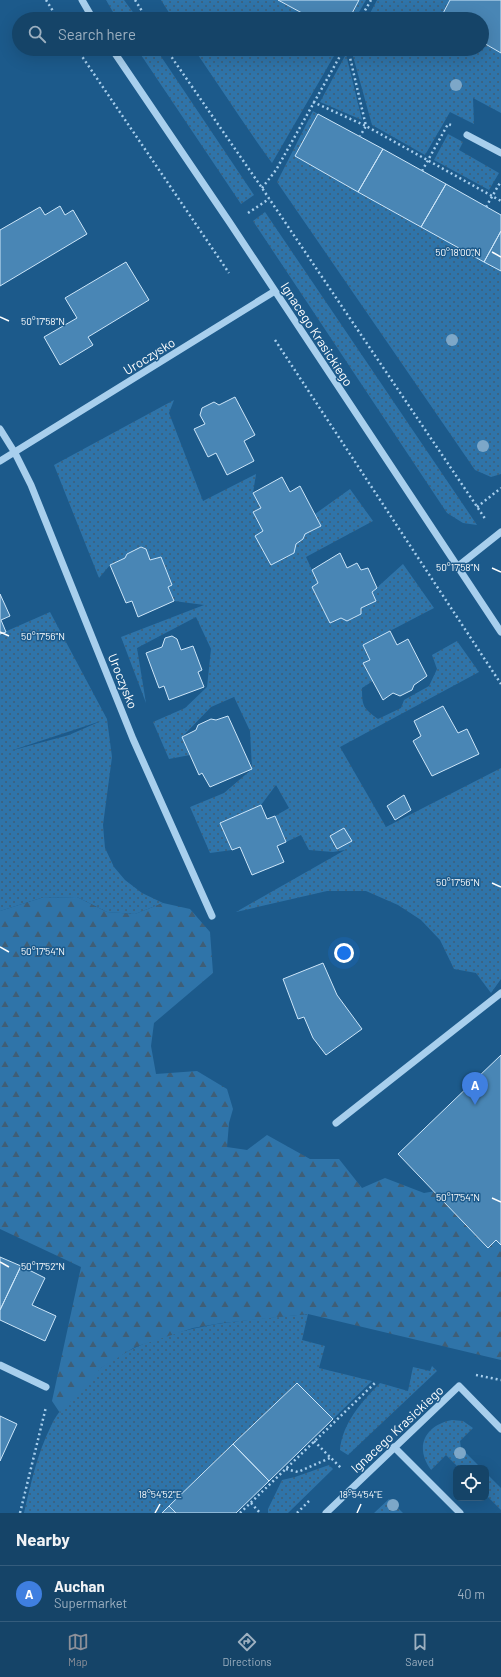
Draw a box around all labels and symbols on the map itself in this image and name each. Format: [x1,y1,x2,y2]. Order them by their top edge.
text: 50°18'00"N [435,246,481,258]
street label: Ignacego Krasickiego [277,279,357,389]
text: 50°17'58"N [21,315,65,327]
street label: Uroczysko [120,334,178,378]
text: 50°17'58"N [436,561,480,573]
text: 50°17'56"N [21,630,65,642]
street label: Uroczysko [105,651,141,711]
text: 50°17'56"N [436,876,480,888]
your location [334,943,354,963]
text: 50°17'54"N [21,945,65,957]
pin: A [462,1072,488,1105]
text: 50°17'54"N [436,1191,480,1203]
text: 50°17'52"N [21,1260,65,1272]
street label: Ignacego Krasickiego [347,1382,447,1476]
text: 18°54'52"E [138,1488,182,1500]
text: 18°54'54"E [339,1488,383,1500]

